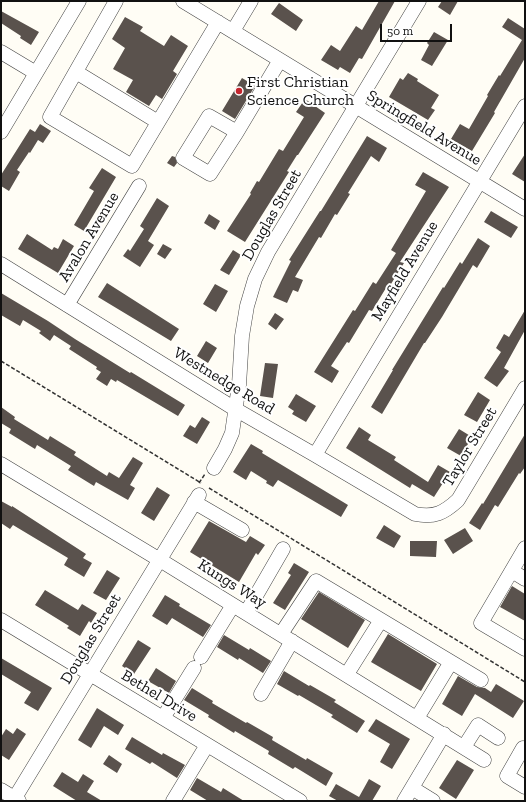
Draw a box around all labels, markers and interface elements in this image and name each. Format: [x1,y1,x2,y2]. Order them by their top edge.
scale bar [382,16,454,42]
text: 50 m [387,24,413,38]
place label: First Christian Science Church [247,72,354,110]
marker: First Christian Science Church [234,86,244,96]
street label: Springfield Avenue [363,86,485,170]
street label: Douglas Street [238,166,306,264]
street label: Avalon Avenue [55,189,123,285]
street label: Mayfield Avenue [368,217,442,325]
street label: Westnedge Road [170,343,278,419]
street label: Taylor Street [439,404,501,490]
street label: Kungs Way [194,555,270,613]
street label: Douglas Street [57,590,125,688]
street label: Bethel Drive [118,666,200,726]

